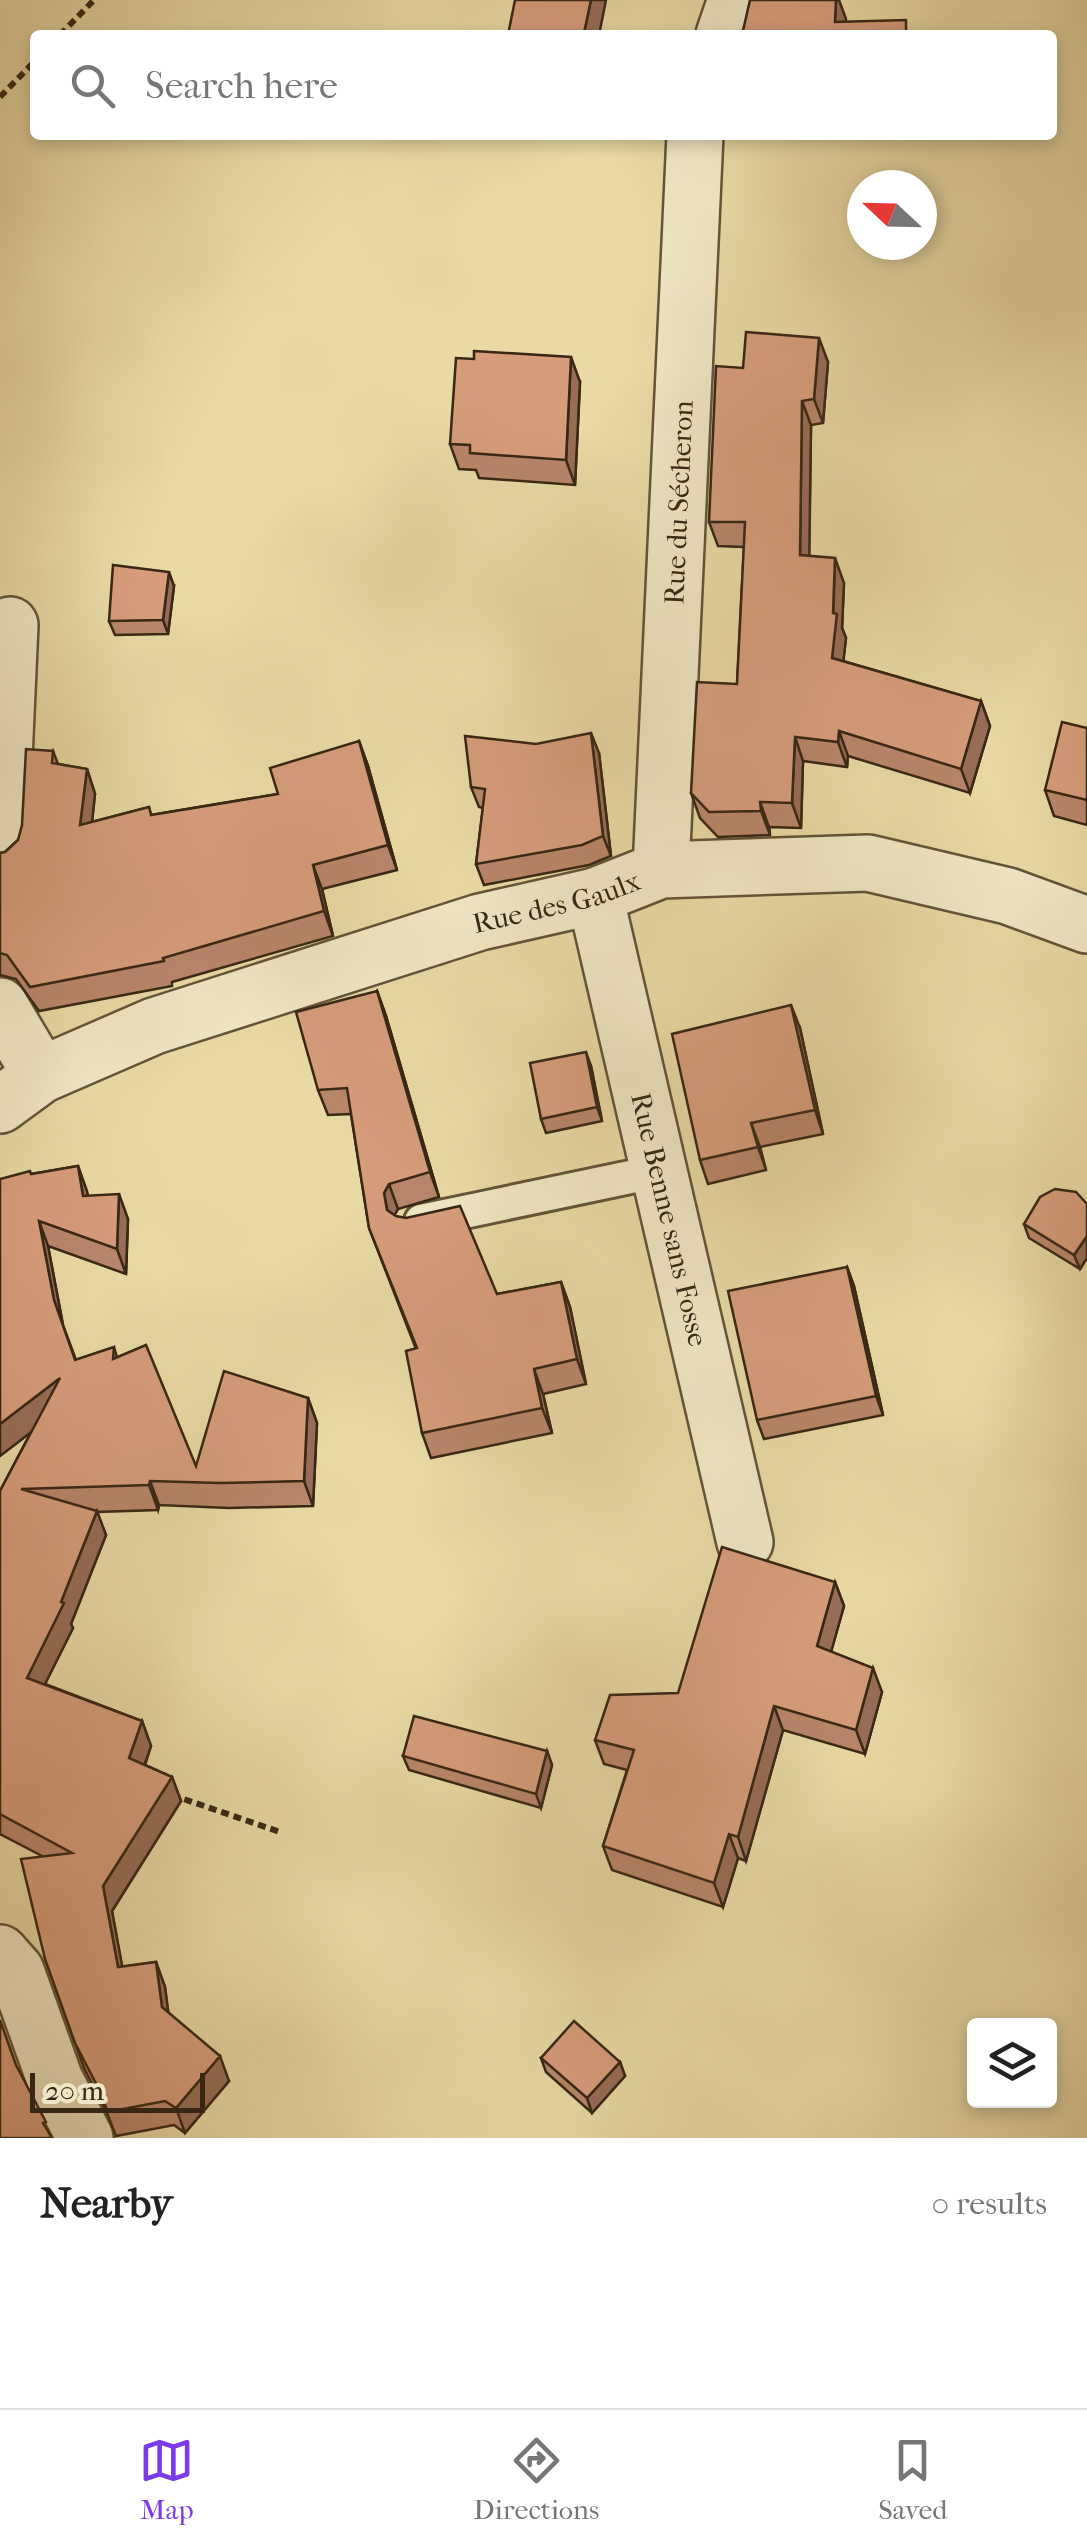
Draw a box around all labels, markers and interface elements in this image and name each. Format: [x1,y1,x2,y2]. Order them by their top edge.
search box [30,30,1057,140]
icon: search [65,58,120,113]
text: Search here [145,63,338,108]
north arrow [847,170,937,260]
street label: Rue du Sécheron [657,399,699,605]
street label: Rue des Gaulx [469,863,645,940]
street label: Rue Benne sans Fosse [625,1089,716,1350]
map controls [967,2018,1057,2108]
button: layers [967,2018,1057,2108]
scale bar [30,2068,205,2112]
text: 20 m [45,2074,104,2107]
text: Nearby [40,2179,172,2228]
text: 0 results [931,2185,1047,2222]
tab: Map [139,2433,194,2526]
tab: Directions [473,2433,599,2526]
tab: Saved [878,2433,948,2526]

